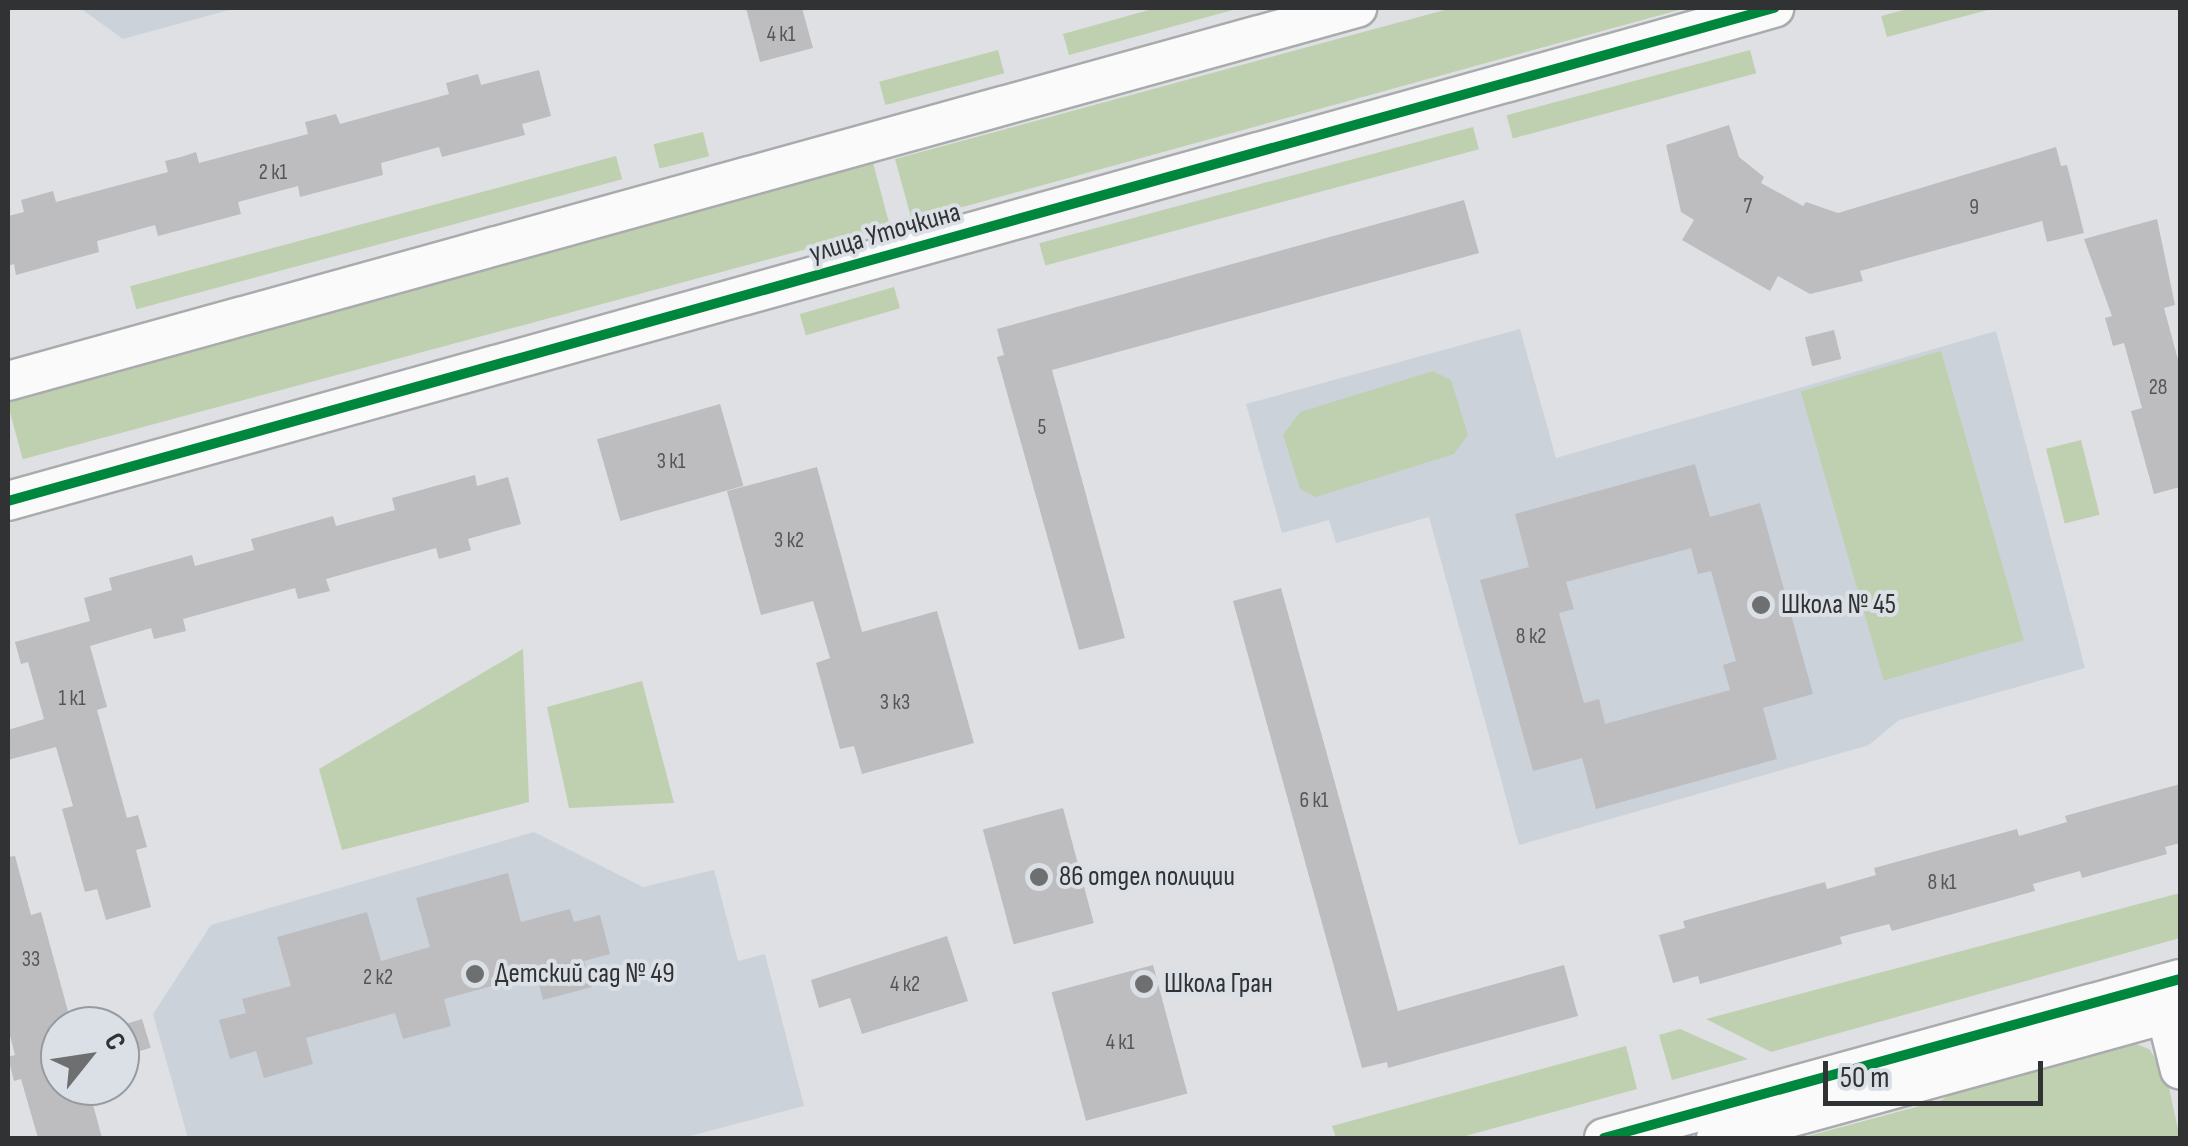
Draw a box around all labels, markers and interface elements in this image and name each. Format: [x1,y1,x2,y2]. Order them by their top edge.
house number: 4 к1 [767,22,795,48]
house number: 2 к1 [259,160,287,186]
house number: 7 [1744,194,1752,220]
street label: улица Уточкина [806,195,964,271]
house number: 9 [1969,195,1979,221]
house number: 28 [2149,375,2167,401]
house number: 5 [1038,415,1046,441]
house number: 3 к1 [657,449,685,475]
house number: 3 к2 [774,528,804,554]
place label: Школа № 45 [1781,588,1896,622]
marker: Школа № 45 [1750,594,1772,616]
house number: 8 к2 [1516,624,1546,650]
house number: 1 к1 [58,686,86,712]
house number: 3 к3 [880,690,910,716]
house number: 6 к1 [1299,788,1329,814]
place label: 86 отдел полиции [1059,860,1235,894]
marker: 86 отдел полиции [1028,866,1050,888]
house number: 8 к1 [1927,870,1957,896]
house number: 33 [22,947,40,973]
place label: Детский сад № 49 [495,957,675,991]
marker: Детский сад № 49 [464,963,486,985]
house number: 2 к2 [363,965,393,991]
place label: Школа Гран [1164,967,1273,1001]
house number: 4 к2 [890,972,920,998]
marker: Школа Гран [1133,973,1155,995]
north arrow [40,1006,140,1106]
text: С [97,1027,133,1056]
house number: 4 к1 [1106,1030,1134,1056]
scale bar [1828,1041,2048,1103]
text: 50 m [1840,1060,1889,1096]

